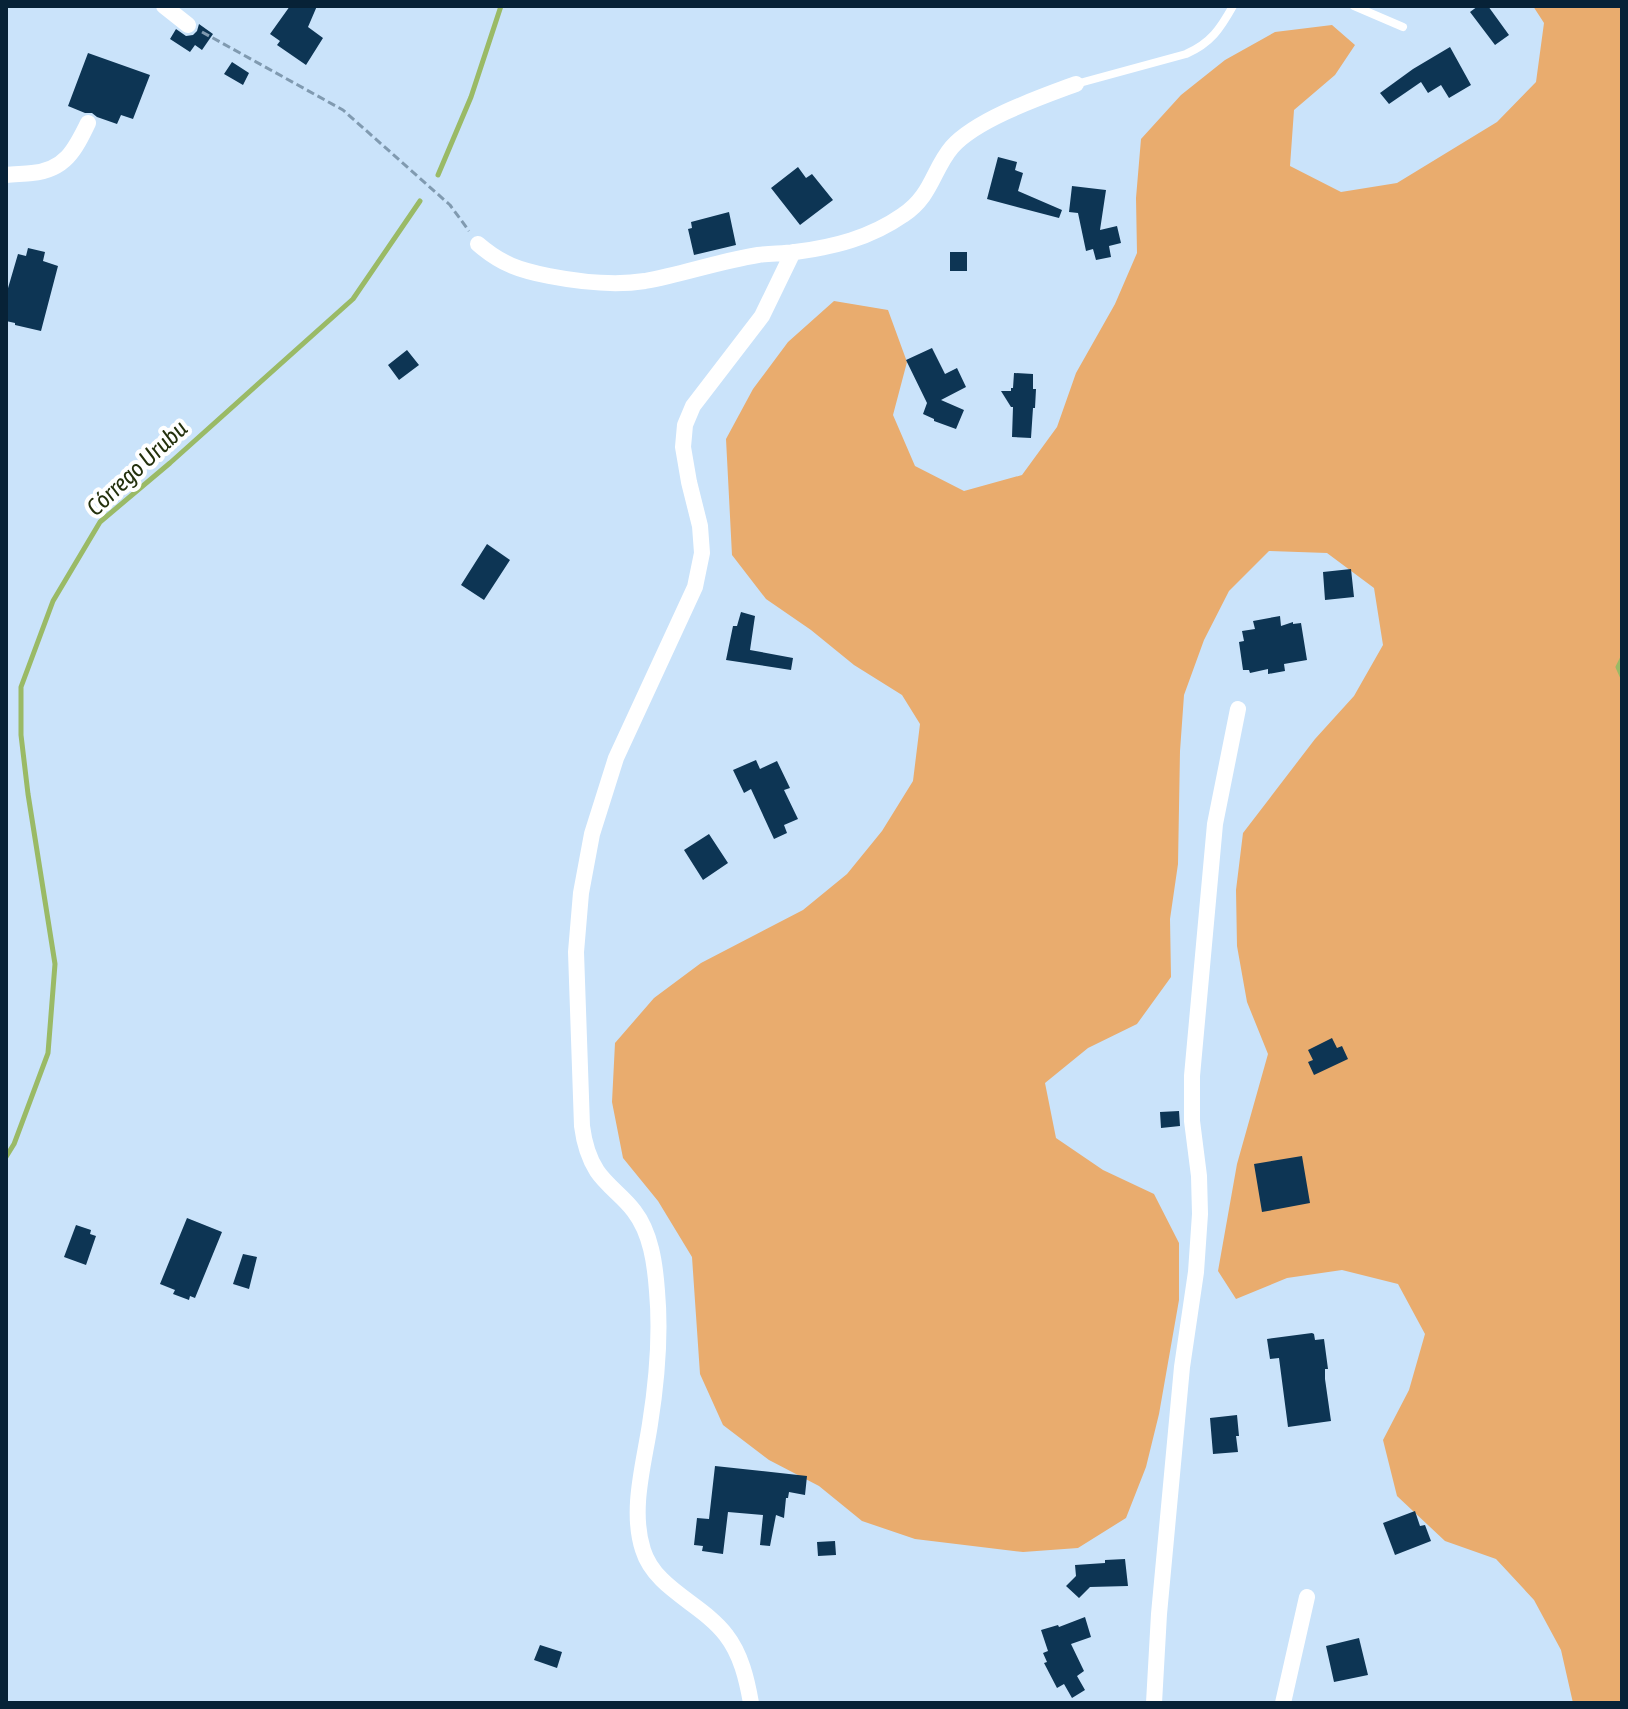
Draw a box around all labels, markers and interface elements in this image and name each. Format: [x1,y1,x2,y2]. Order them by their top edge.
water label: Córrego Urubu [81,414,193,521]

